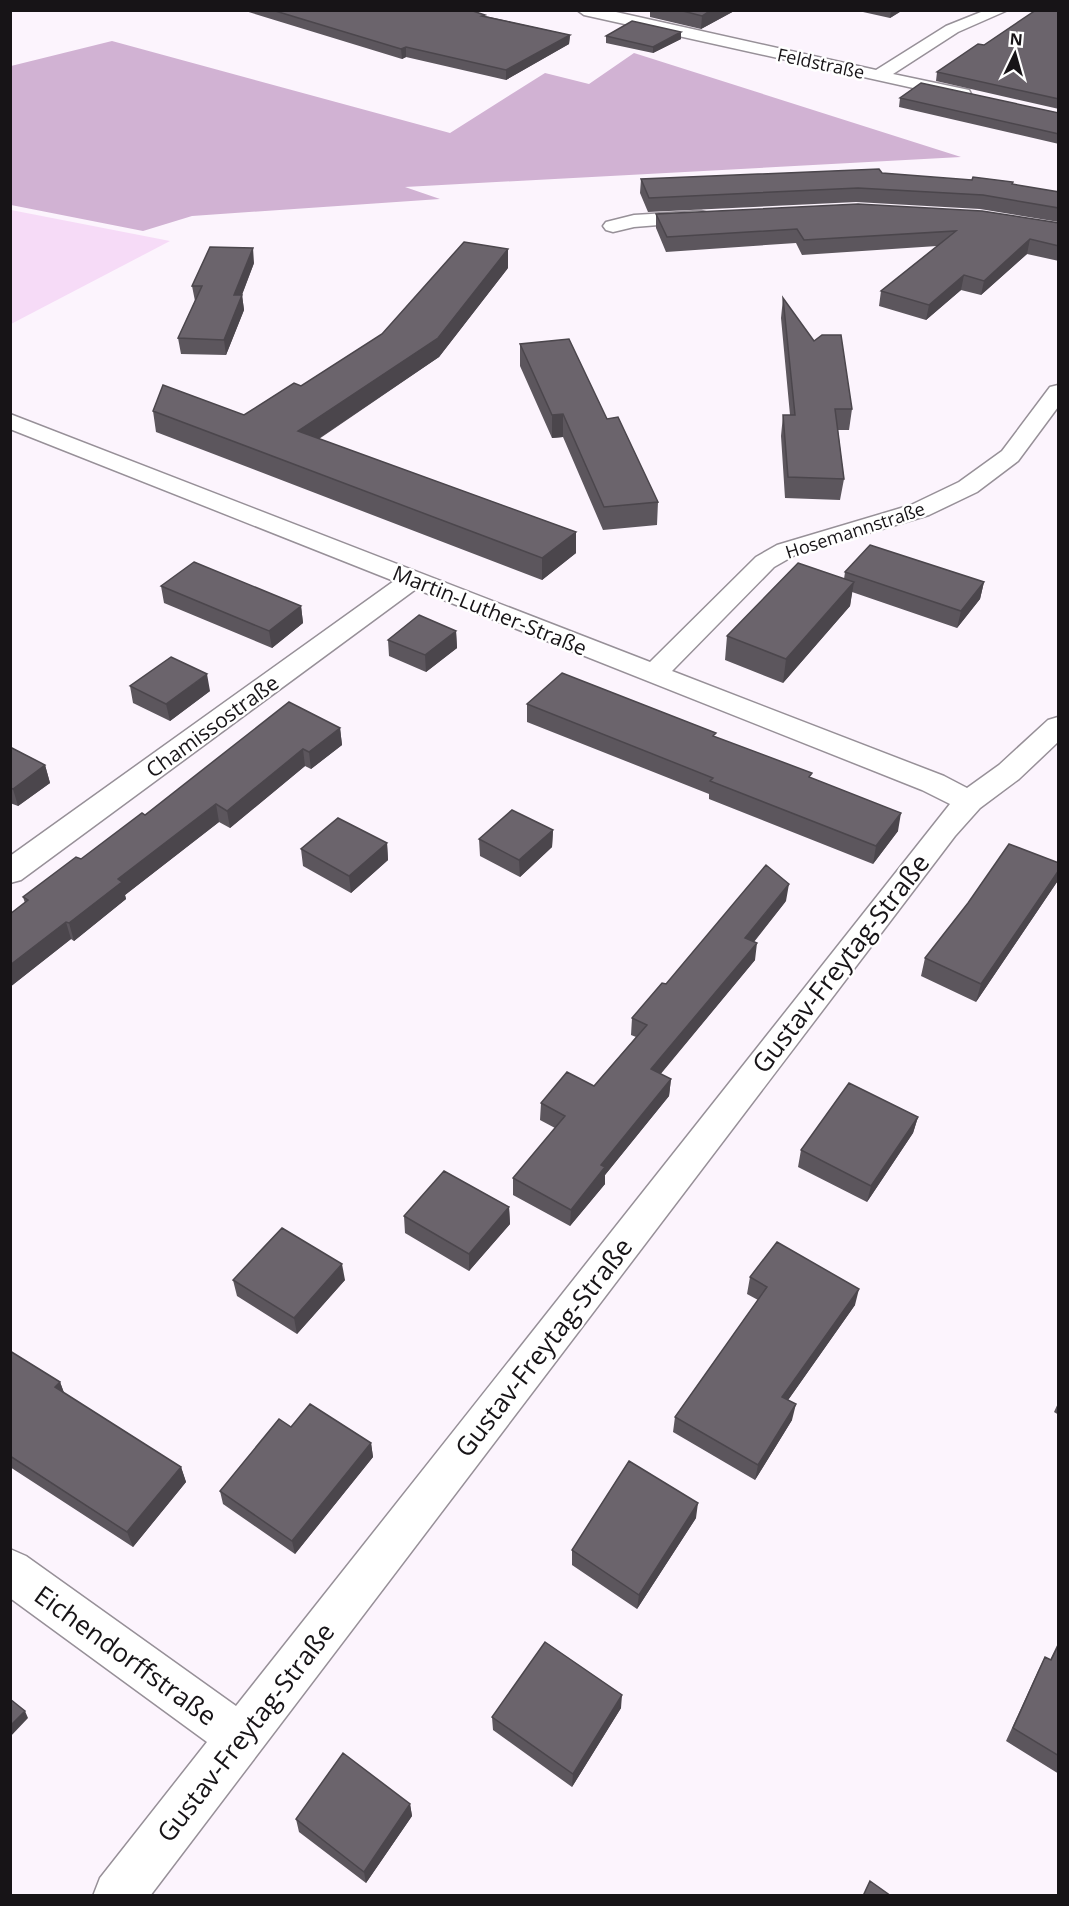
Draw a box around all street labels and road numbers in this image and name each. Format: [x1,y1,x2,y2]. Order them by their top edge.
street label: Feldstraße [775,42,867,84]
street label: Hosemannstraße [782,496,928,564]
street label: Martin-Luther-Straße [389,558,591,662]
street label: Chamissostraße [140,668,284,784]
street label: Gustav-Freytag-Straße [743,846,937,1080]
street label: Gustav-Freytag-Straße [446,1230,640,1464]
street label: Eichendorffstraße [28,1577,224,1733]
street label: Gustav-Freytag-Straße [148,1615,342,1849]

